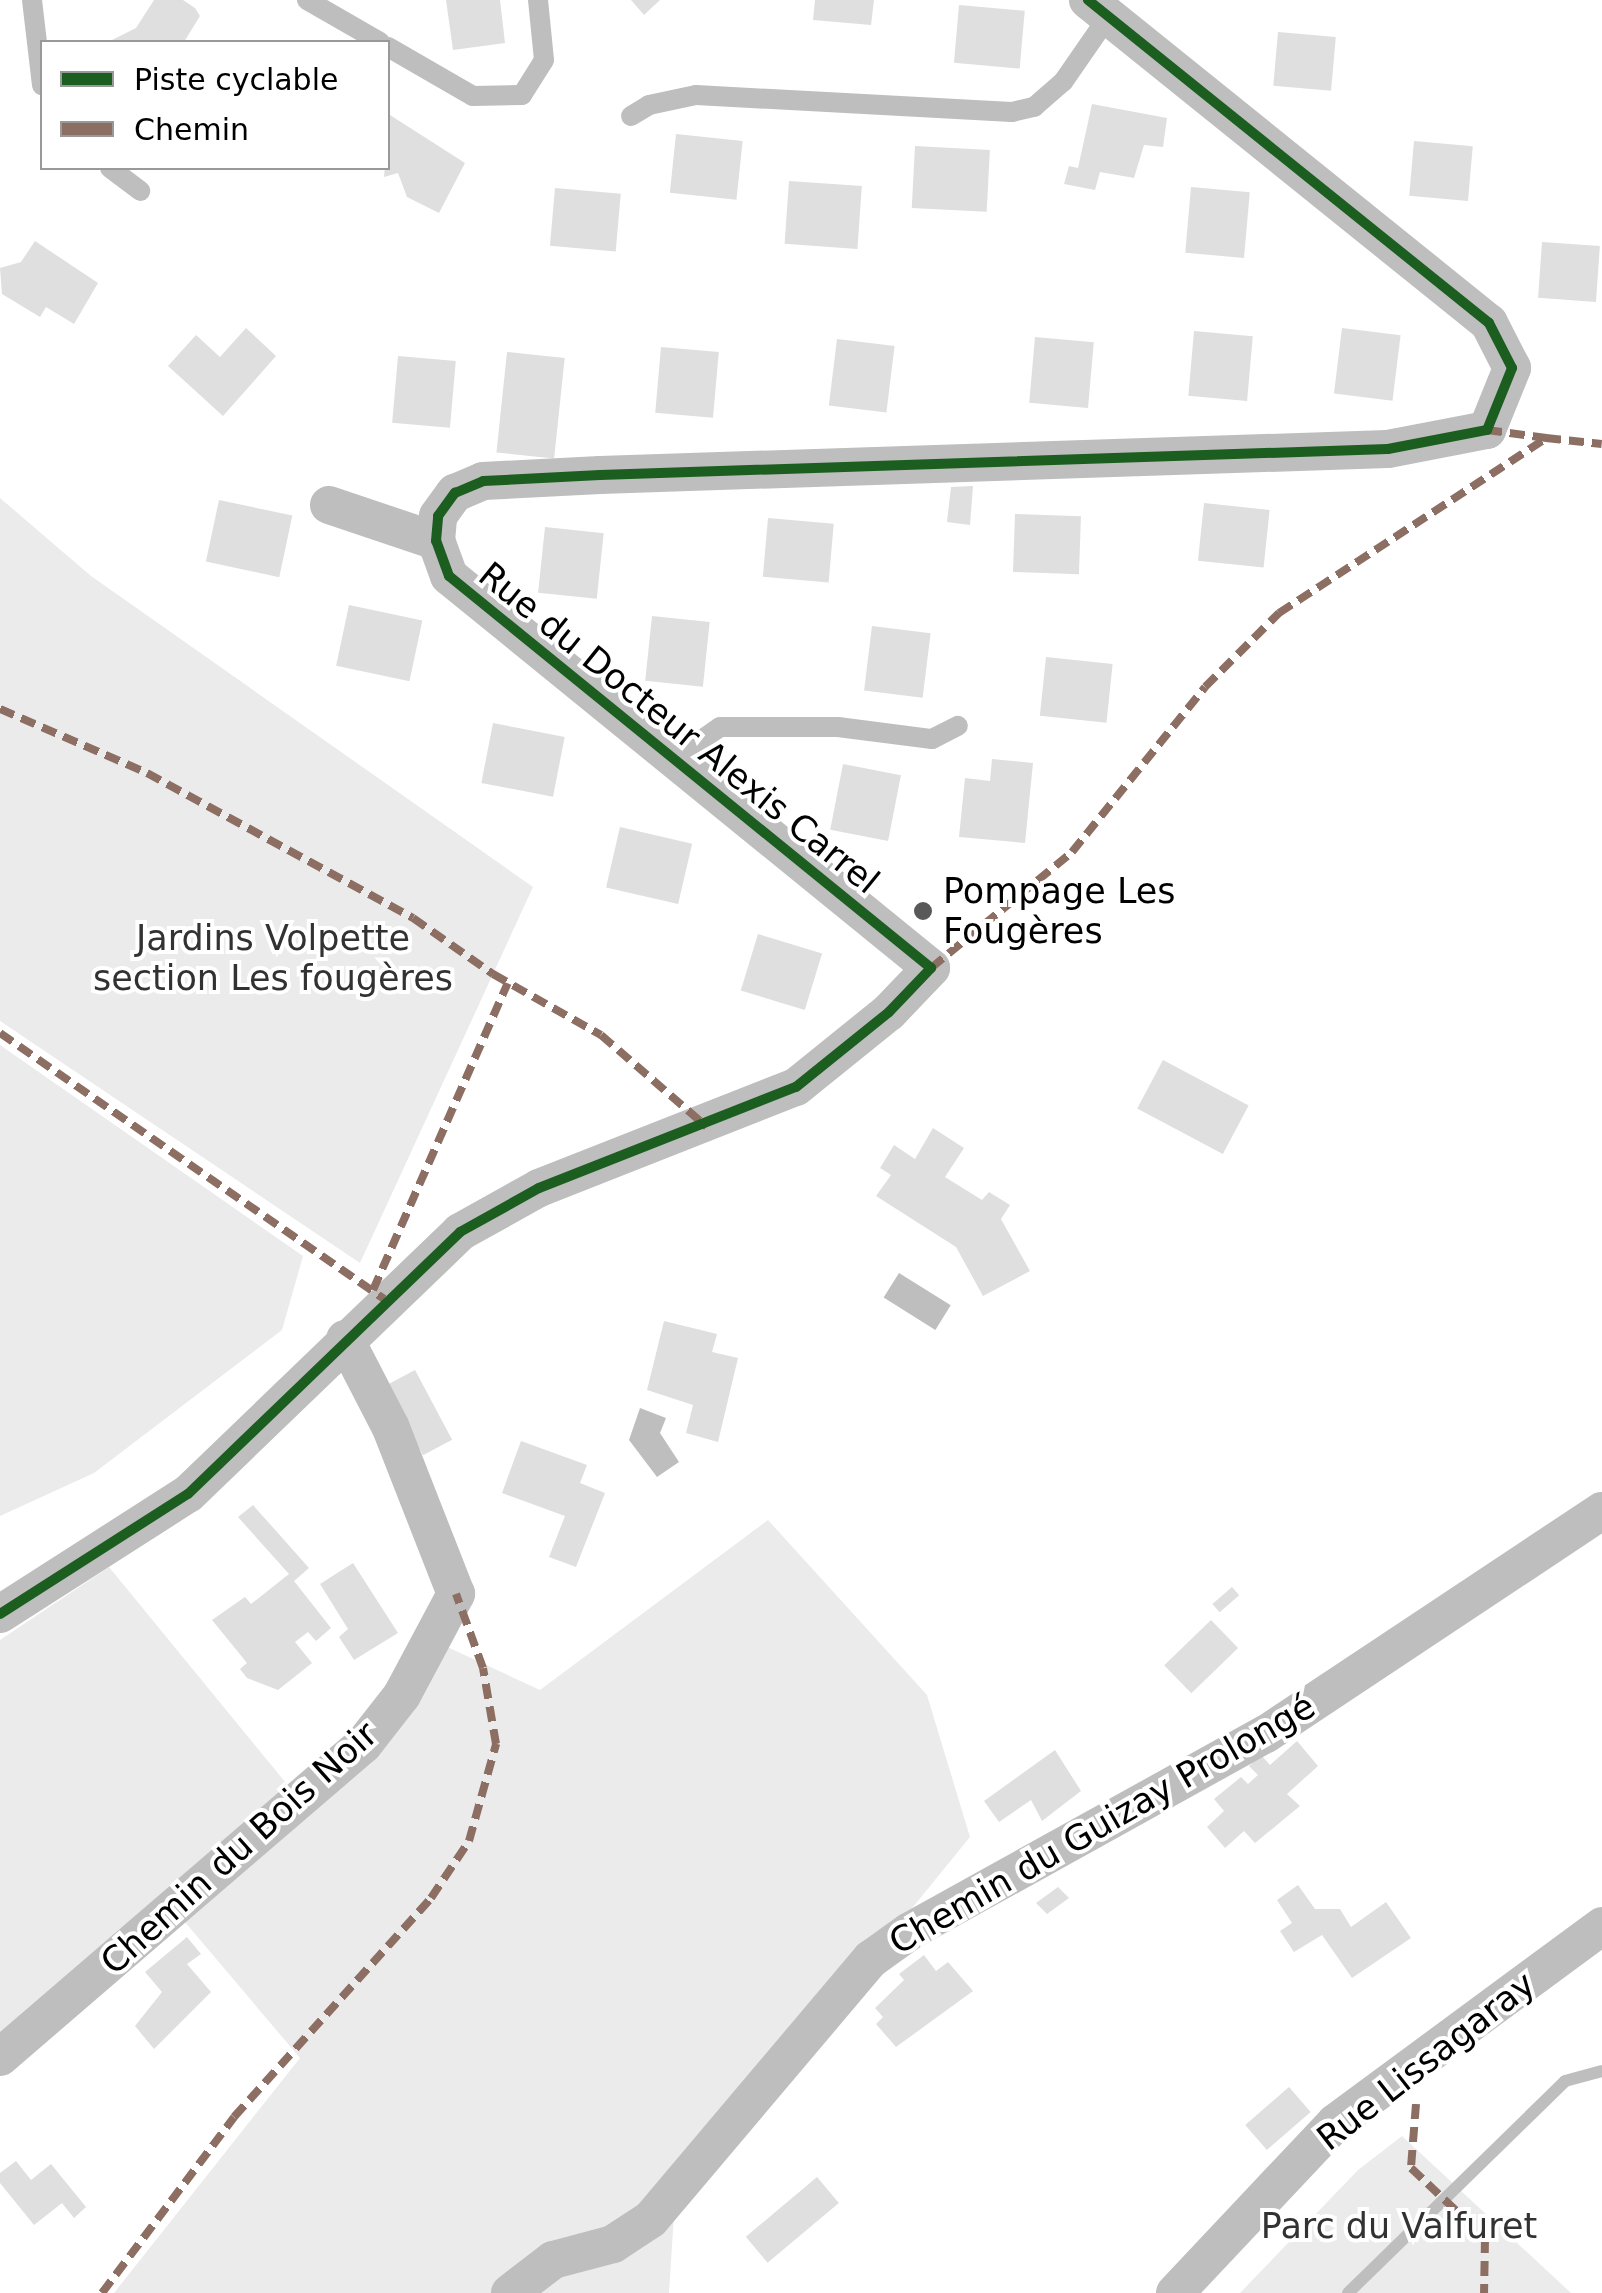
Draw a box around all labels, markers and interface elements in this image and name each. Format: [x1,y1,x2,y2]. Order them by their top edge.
legend [40,40,390,170]
text: Piste cyclable [134,62,338,97]
text: Chemin [134,112,249,147]
street label: Rue du Docteur Alexis Carrel [470,554,888,902]
place label: Pompage Les Fougères [943,870,1176,952]
marker: Pompage Les Fougères [912,900,934,922]
park label: Jardins Volpette section Les fougères [93,917,453,999]
street label: Chemin du Guizay Prolongé [882,1685,1322,1963]
street label: Chemin du Bois Noir [92,1713,386,1983]
street label: Rue Lissagaray [1309,1963,1543,2159]
park label: Parc du Valfuret [1261,2205,1537,2247]

